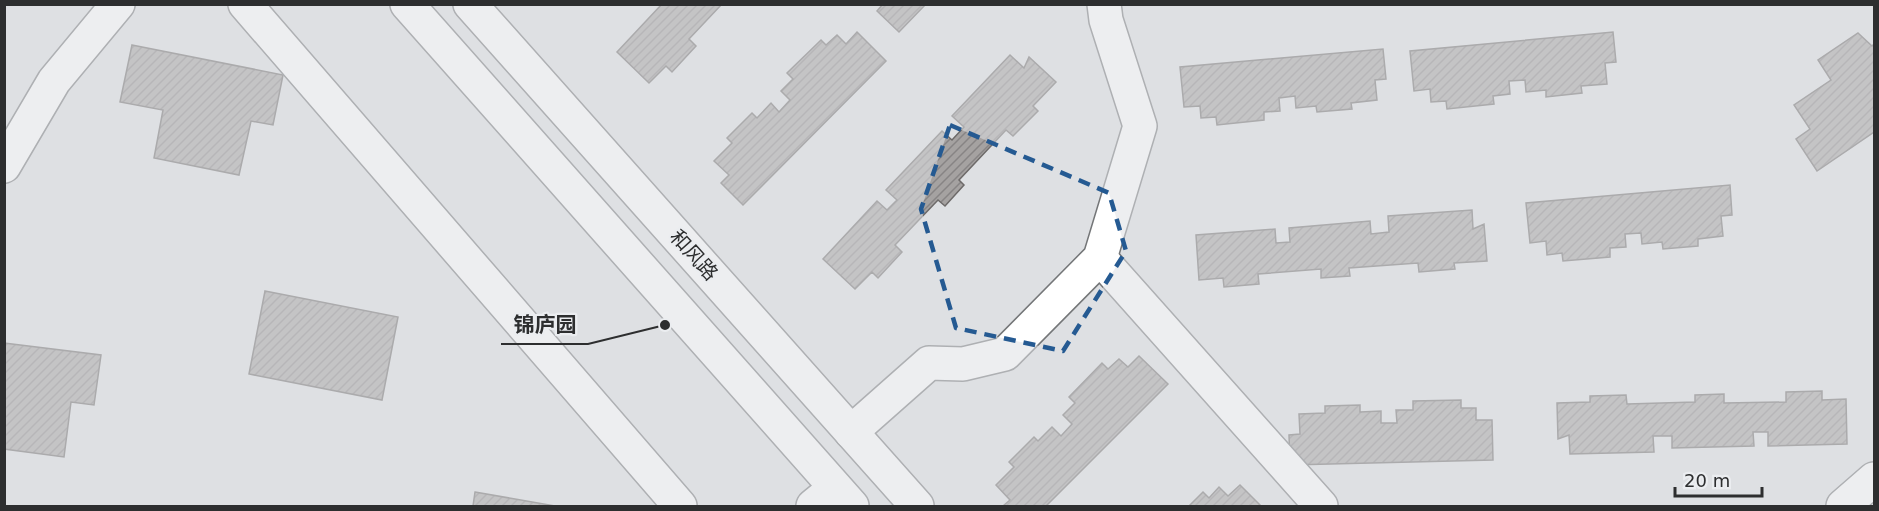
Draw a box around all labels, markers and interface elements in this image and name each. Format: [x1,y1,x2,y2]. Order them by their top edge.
street label: 和风路 [665,225,723,285]
callout: 锦庐园 [501,305,588,344]
text: 锦庐园 [514,313,577,337]
scale bar [1675,460,1762,498]
text: 20 m [1684,470,1730,491]

